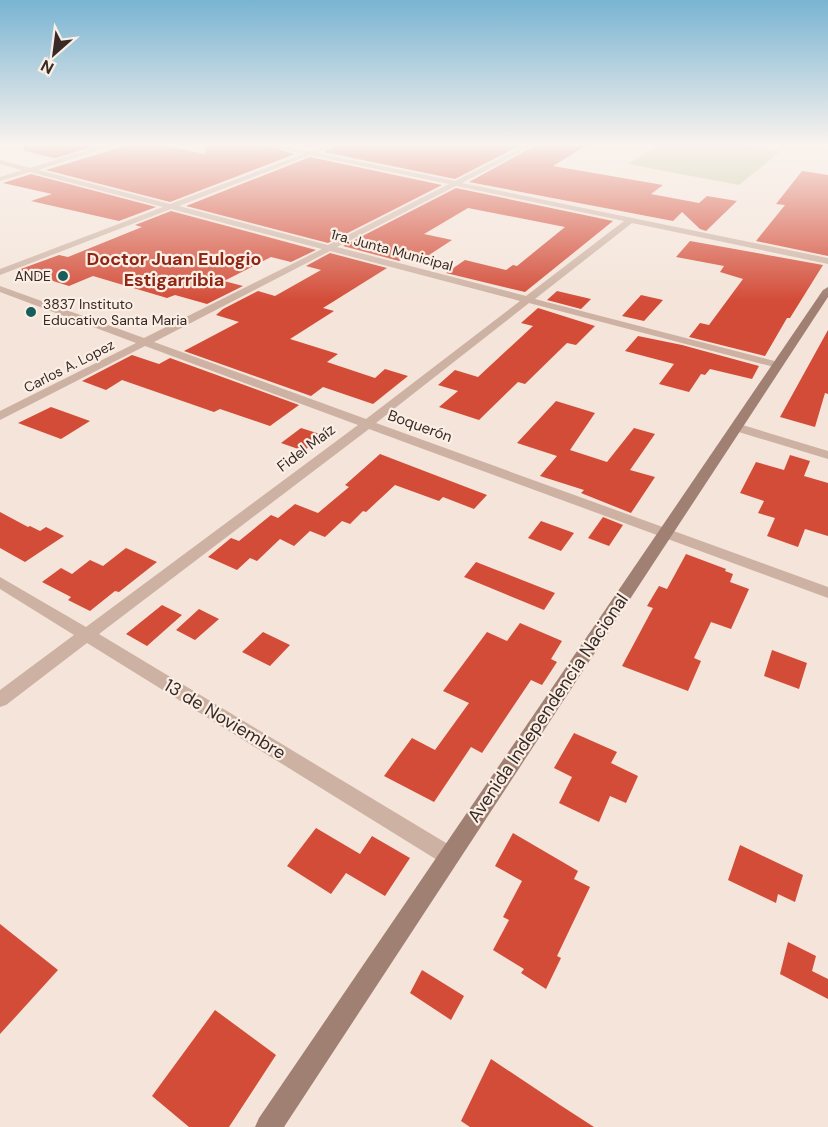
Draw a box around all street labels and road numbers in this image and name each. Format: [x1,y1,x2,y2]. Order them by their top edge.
street label: 1ra. Junta Municipal [329,225,455,275]
street label: Carlos A. Lopez [21,335,117,397]
street label: Boquerón [385,405,455,447]
street label: Fidel Maíz [273,420,339,476]
street label: Avenida Independencia Nacional [462,589,634,827]
street label: 13 de Noviembre [160,673,290,765]

